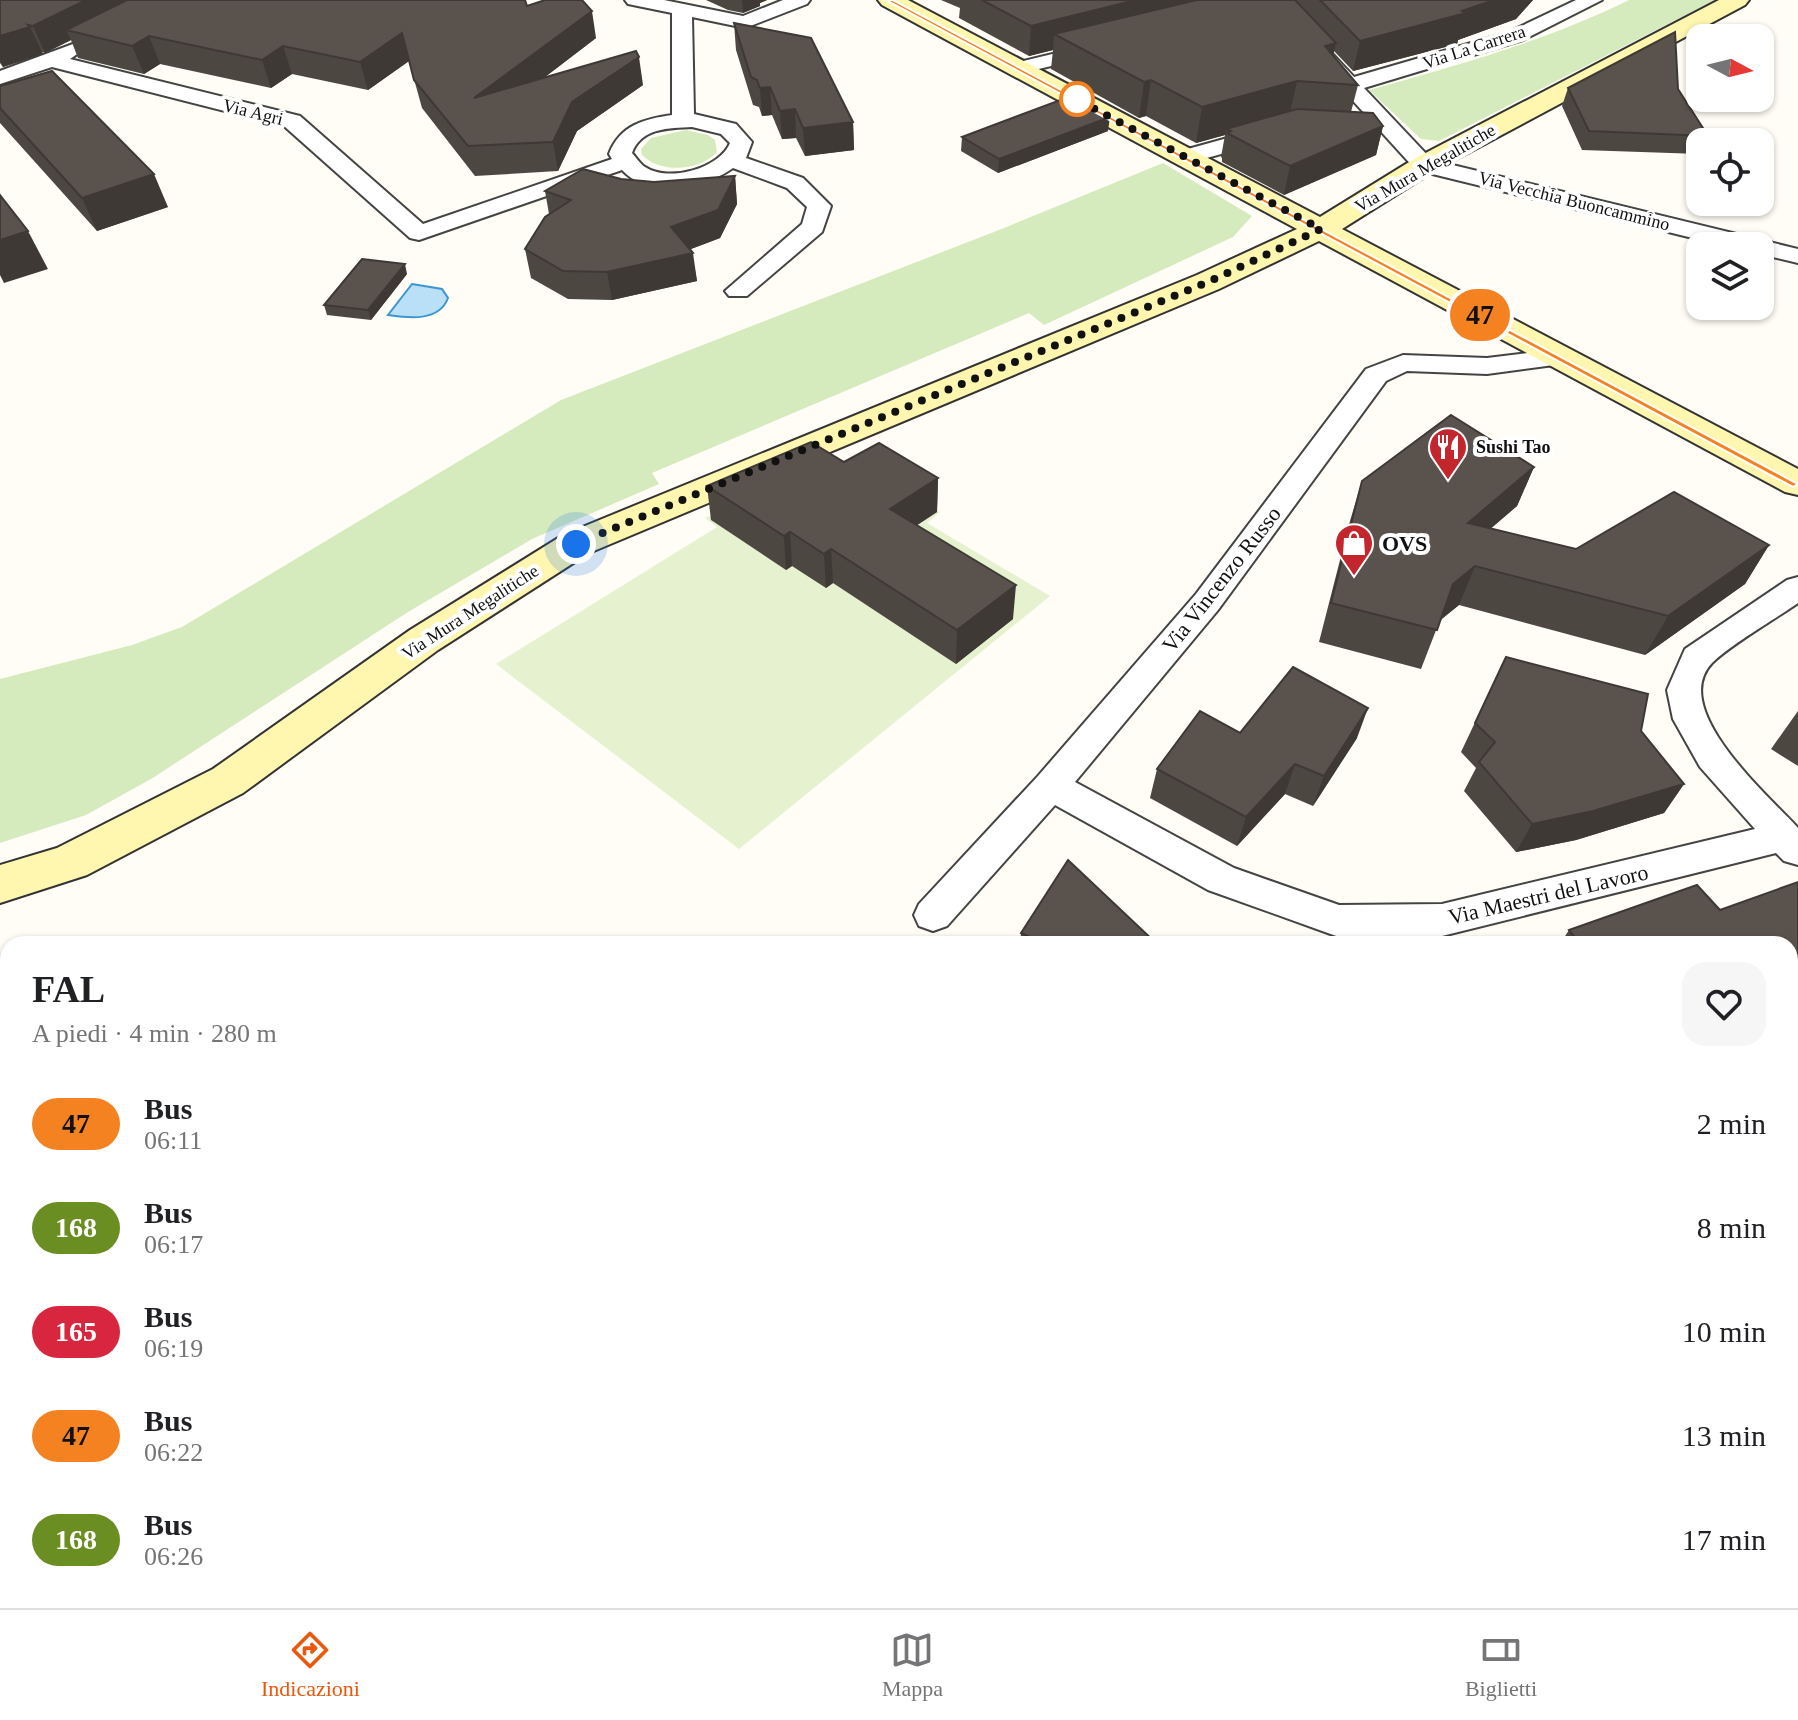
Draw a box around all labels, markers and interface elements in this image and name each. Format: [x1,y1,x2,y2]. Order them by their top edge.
street label: Via La Carrera [1420,21,1528,73]
north arrow [1686,24,1774,112]
map controls [1686,24,1774,320]
unlabelled marker [1060,82,1094,116]
street label: Via Agri [221,95,285,129]
street label: Via Mura Megalitiche [1351,120,1499,216]
button: locate [1686,128,1774,216]
street label: Via Vecchia Buoncammino [1476,168,1672,234]
button: layers [1686,232,1774,320]
line badge: 47 [1444,289,1516,341]
text: 47 [1466,299,1494,330]
restaurant icon: Sushi Tao [1427,426,1469,481]
place label: Sushi Tao [1476,437,1551,457]
street label: Via Vincenzo Russo [1157,502,1286,657]
shop icon: OVS [1333,522,1375,577]
your location [556,524,596,564]
place label: OVS [1382,531,1427,556]
street label: Via Mura Megalitiche [398,560,542,664]
street label: Via Maestri del Lavoro [1446,859,1651,930]
button: heart [1682,962,1766,1046]
text: FAL [32,968,105,1010]
text: A piedi · 4 min · 280 m [32,1019,277,1048]
text: Bus [144,1092,192,1125]
text: 2 min [1697,1107,1766,1140]
text: 47 [62,1108,90,1139]
text: 06:11 [144,1126,202,1155]
text: Bus [144,1196,192,1229]
text: 8 min [1697,1211,1766,1244]
text: 168 [55,1212,97,1243]
text: 06:17 [144,1230,203,1259]
text: Bus [144,1300,192,1333]
text: 10 min [1682,1315,1766,1348]
text: 165 [55,1316,97,1347]
text: 06:19 [144,1334,203,1363]
text: Bus [144,1404,192,1437]
text: 13 min [1682,1419,1766,1452]
text: 47 [62,1420,90,1451]
text: 06:22 [144,1438,203,1467]
text: Bus [144,1508,192,1541]
text: 17 min [1682,1523,1766,1556]
text: 168 [55,1524,97,1555]
text: 06:26 [144,1542,203,1571]
tab: Indicazioni [261,1628,360,1702]
tab: Mappa [882,1628,943,1702]
tab: Biglietti [1465,1628,1537,1702]

